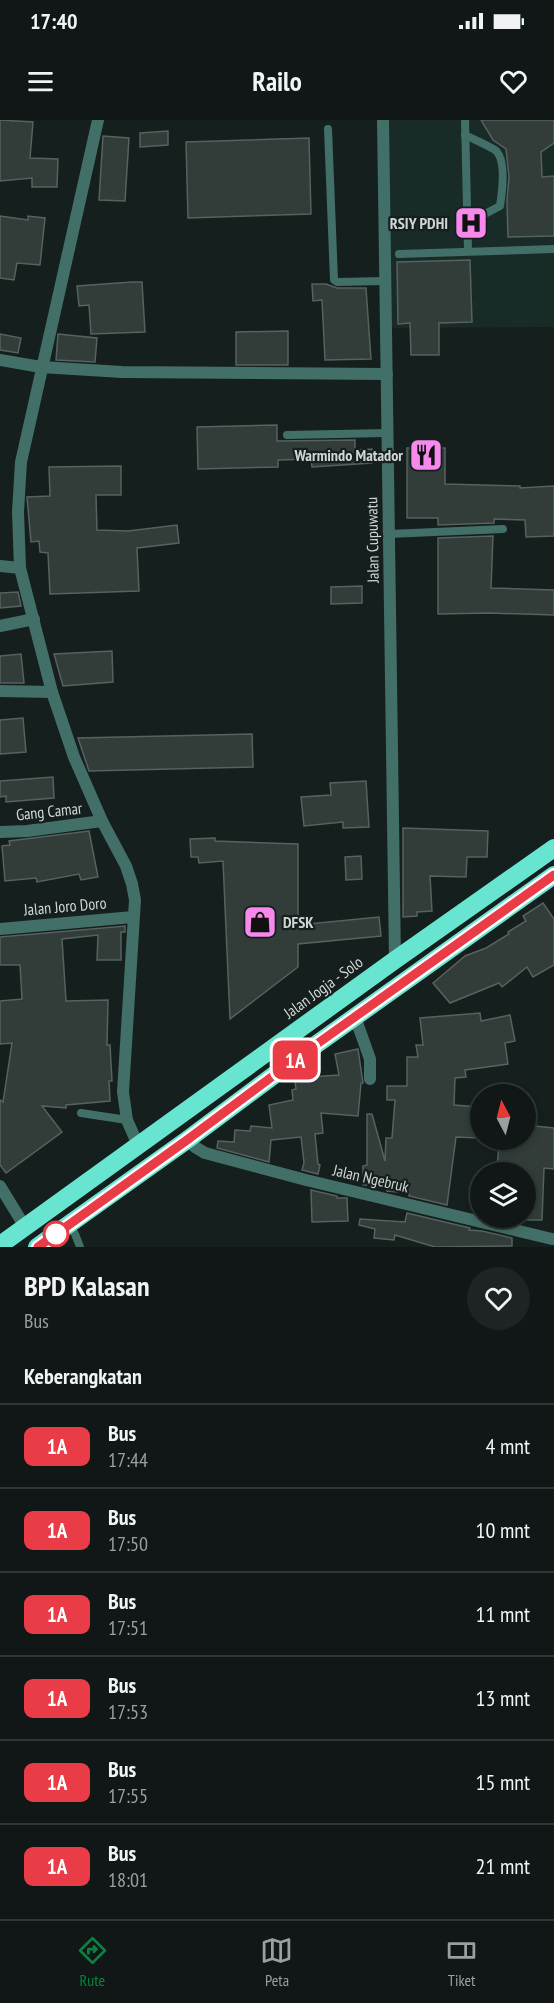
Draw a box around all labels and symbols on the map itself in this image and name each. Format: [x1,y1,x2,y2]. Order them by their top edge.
hospital icon: RSIY PDHI [453,205,489,241]
place label: RSIY PDHI [390,213,448,233]
restaurant icon: Warmindo Matador [408,437,444,473]
place label: Warmindo Matador [294,445,403,465]
street label: Jalan Cupuwatu [361,497,383,584]
street label: Gang Camar [15,798,84,824]
street label: Jalan Joro Doro [22,892,107,920]
shop icon: DFSK [242,904,278,940]
place label: DFSK [283,912,314,932]
street label: Jalan Jogja - Solo [279,952,367,1023]
line badge: 1A [268,1040,322,1080]
north arrow [470,1084,536,1150]
street label: Jalan Ngebruk [330,1159,412,1197]
unlabelled marker [43,1221,69,1247]

